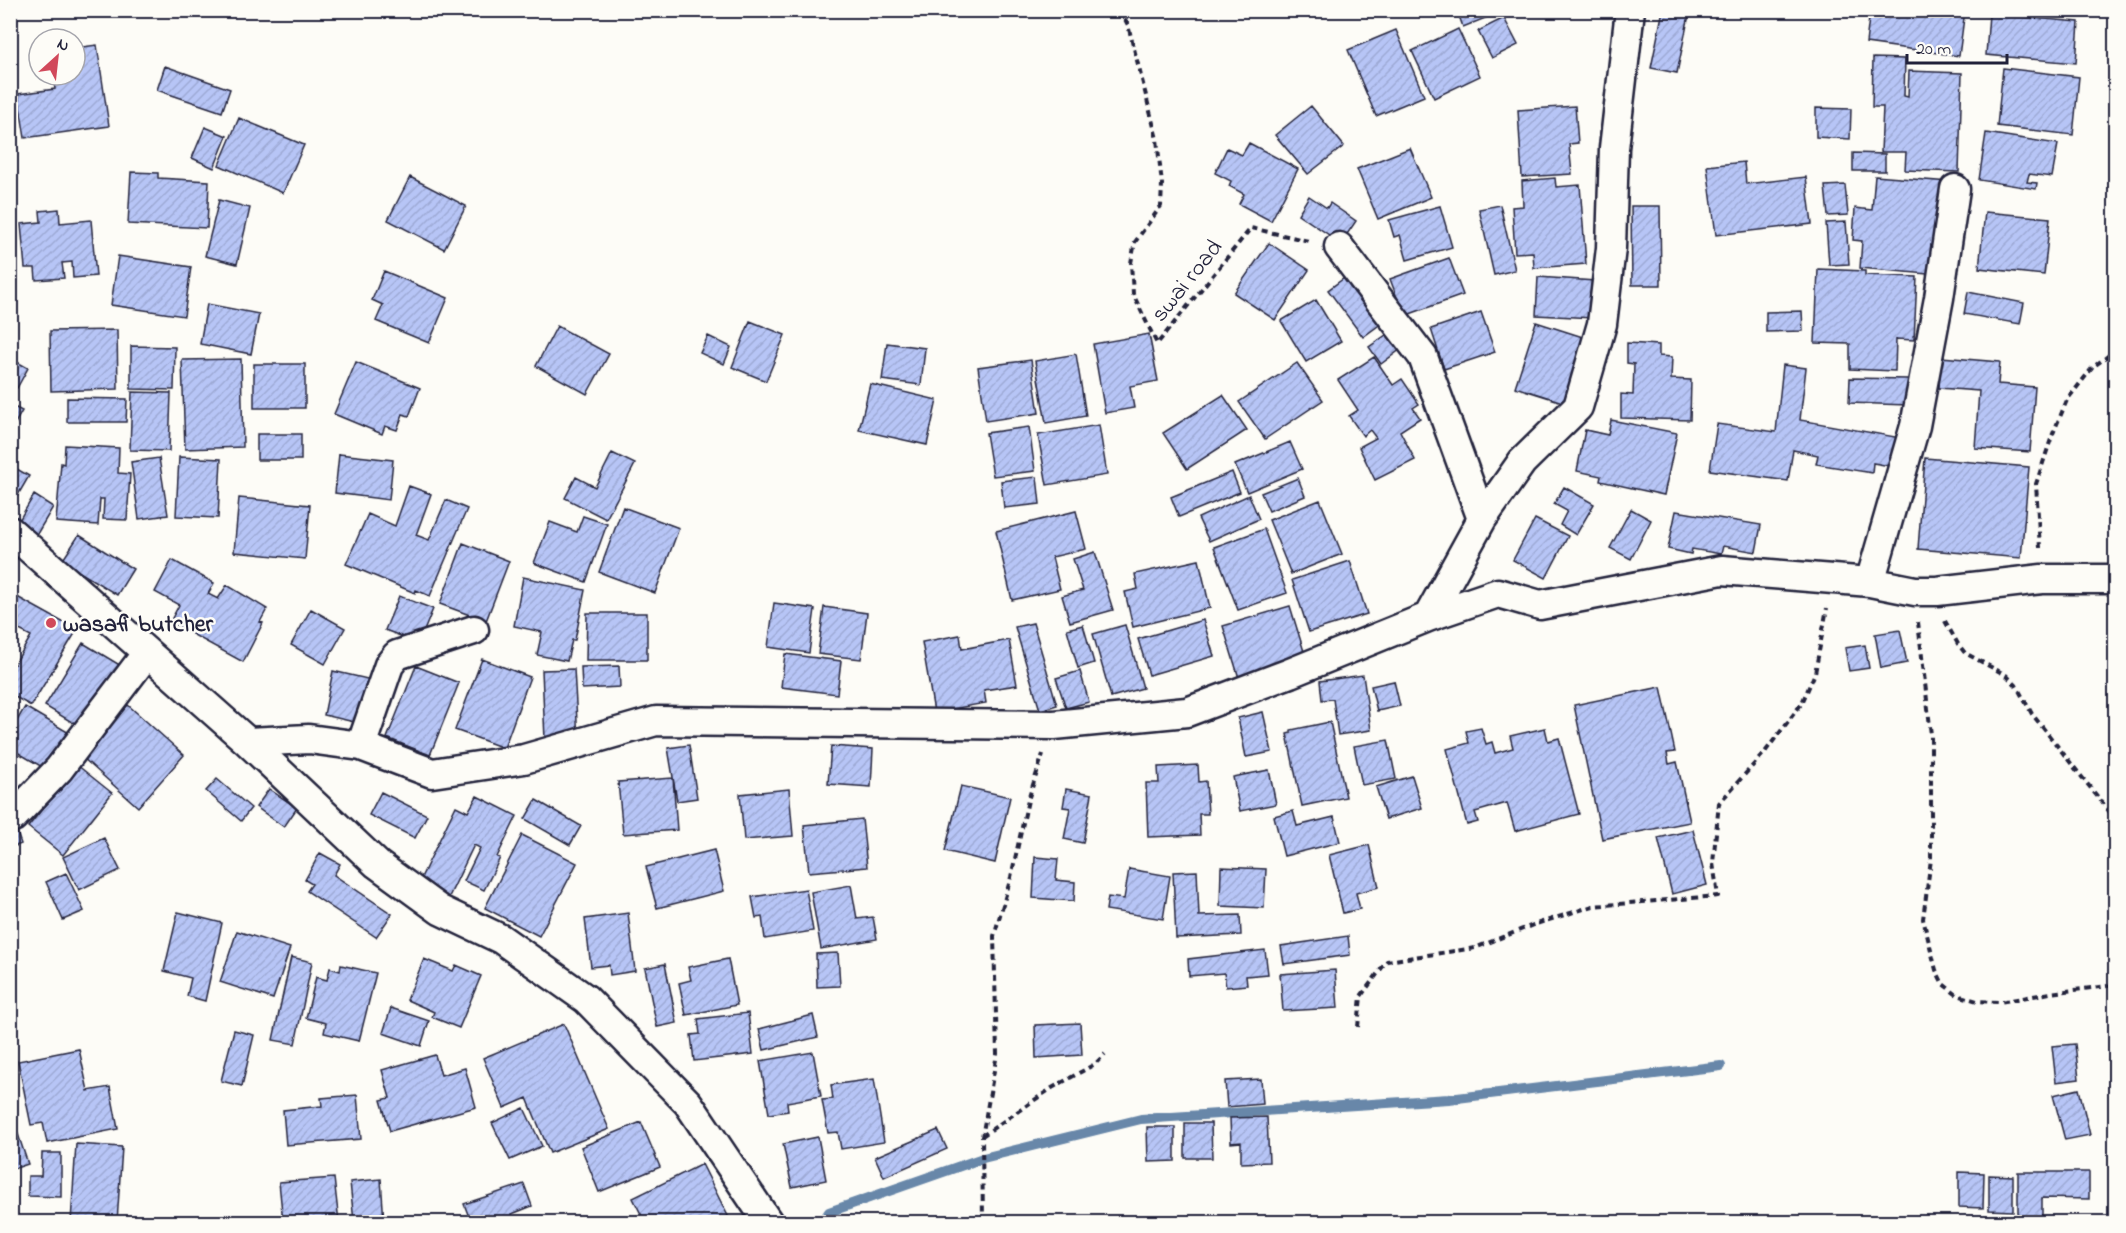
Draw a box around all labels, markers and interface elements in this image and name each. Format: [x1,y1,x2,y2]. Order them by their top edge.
north arrow [27,27,87,87]
scale bar [1907,27,2008,65]
text: N [53,32,73,59]
text: 20 m [1916,37,1951,63]
street label: swai road [1144,232,1233,331]
place label: wasafi butcher [63,608,214,643]
marker: wasafi butcher [44,616,58,630]

